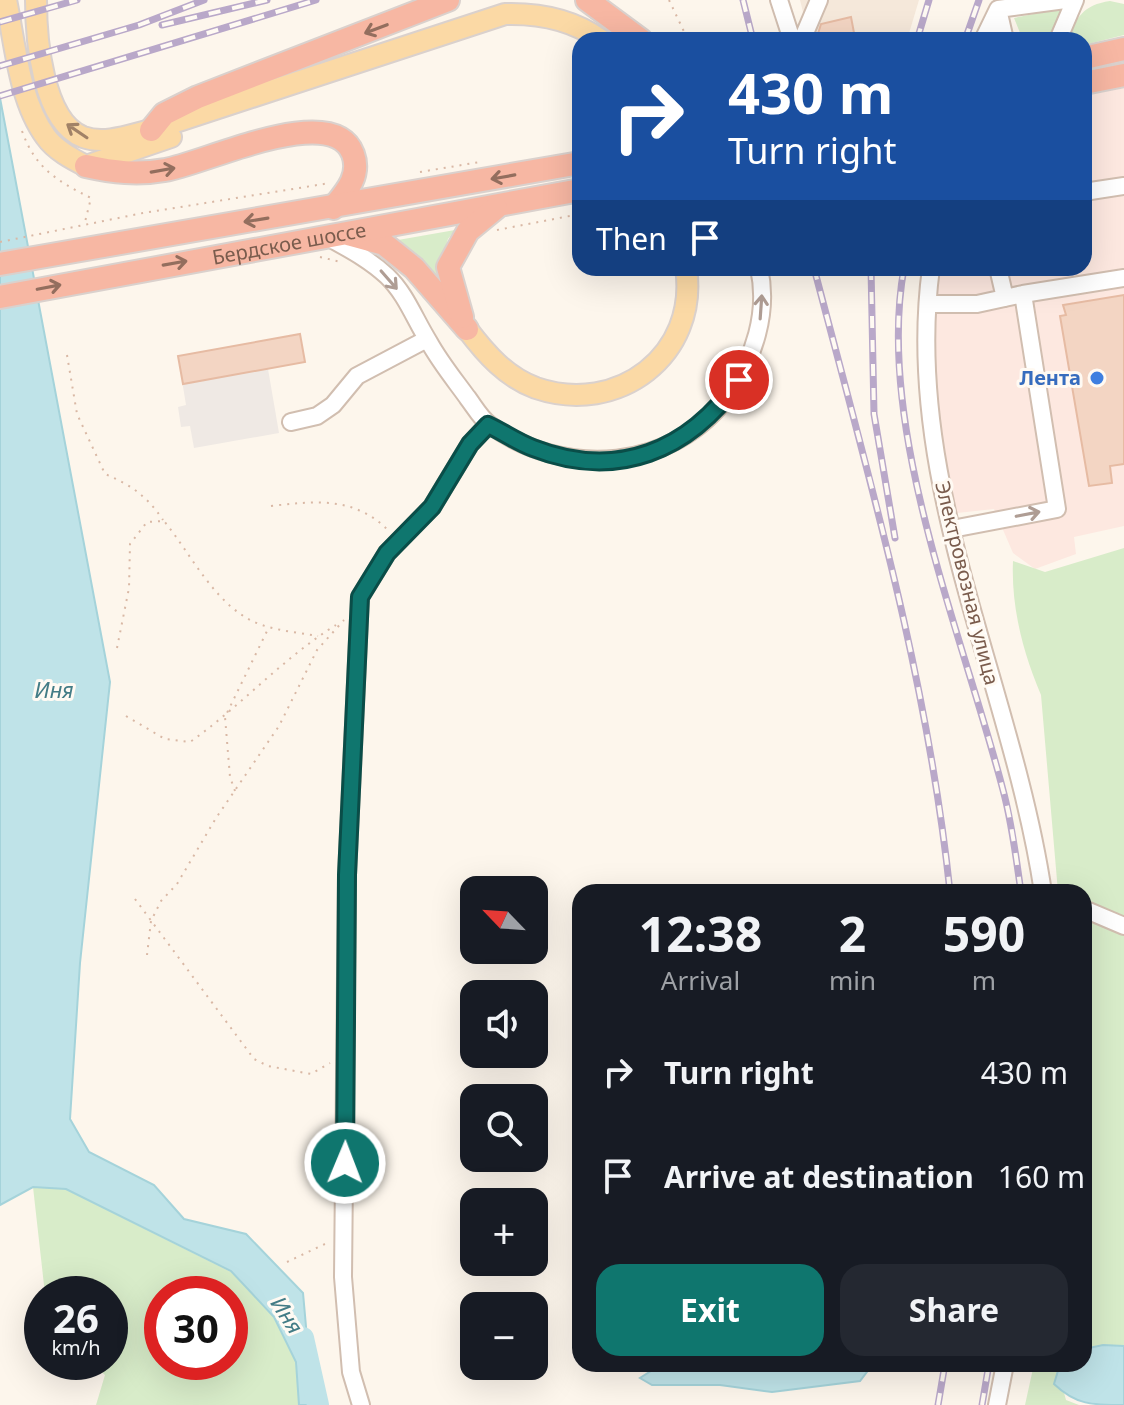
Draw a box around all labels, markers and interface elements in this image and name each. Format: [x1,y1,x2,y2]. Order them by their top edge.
one-way arrow [364,22,389,37]
text: 430 m [728,54,893,130]
icon: right [596,64,700,168]
one-way arrow [67,122,89,139]
text: Turn right [728,126,896,175]
one-way arrow [150,162,175,177]
one-way arrow [491,171,516,186]
one-way arrow [243,213,269,228]
street label: Бердское шоссе [210,216,368,271]
icon: arrive [683,216,727,260]
text: Then [596,218,667,259]
one-way arrow [162,255,188,270]
one-way arrow [380,270,398,290]
one-way arrow [36,279,62,294]
one-way arrow [754,294,769,321]
pin [705,346,773,414]
icon: arrive [717,358,761,402]
place label: Лента [1020,364,1081,391]
marker: Лента [1088,369,1106,387]
street label: Электровозная улица [929,478,1006,688]
one-way arrow [1015,506,1041,521]
water label: Иня [35,674,73,704]
north arrow [460,876,548,964]
map controls [460,876,548,1380]
text: 12:38 [639,901,762,966]
text: 2 [839,901,866,966]
text: 590 [943,901,1025,966]
text: Arrival [661,962,740,998]
text: min [829,962,876,998]
text: m [972,962,996,998]
button: sound [460,980,548,1068]
icon: right [596,1050,640,1094]
text: Turn right [664,1052,814,1093]
text: 430 m [981,1052,1068,1093]
button: search [460,1084,548,1172]
position arrow [303,1121,387,1205]
icon: arrive [596,1154,640,1198]
text: Arrive at destination [664,1156,974,1197]
text: 160 m [998,1156,1085,1197]
button: + [460,1188,548,1276]
button: Exit [596,1264,824,1356]
button: Share [840,1264,1068,1356]
speed limit sign: 30 [144,1276,248,1380]
text: 26 [53,1290,99,1345]
water label: Иня [265,1290,311,1339]
button: − [460,1292,548,1380]
text: km/h [51,1334,101,1361]

